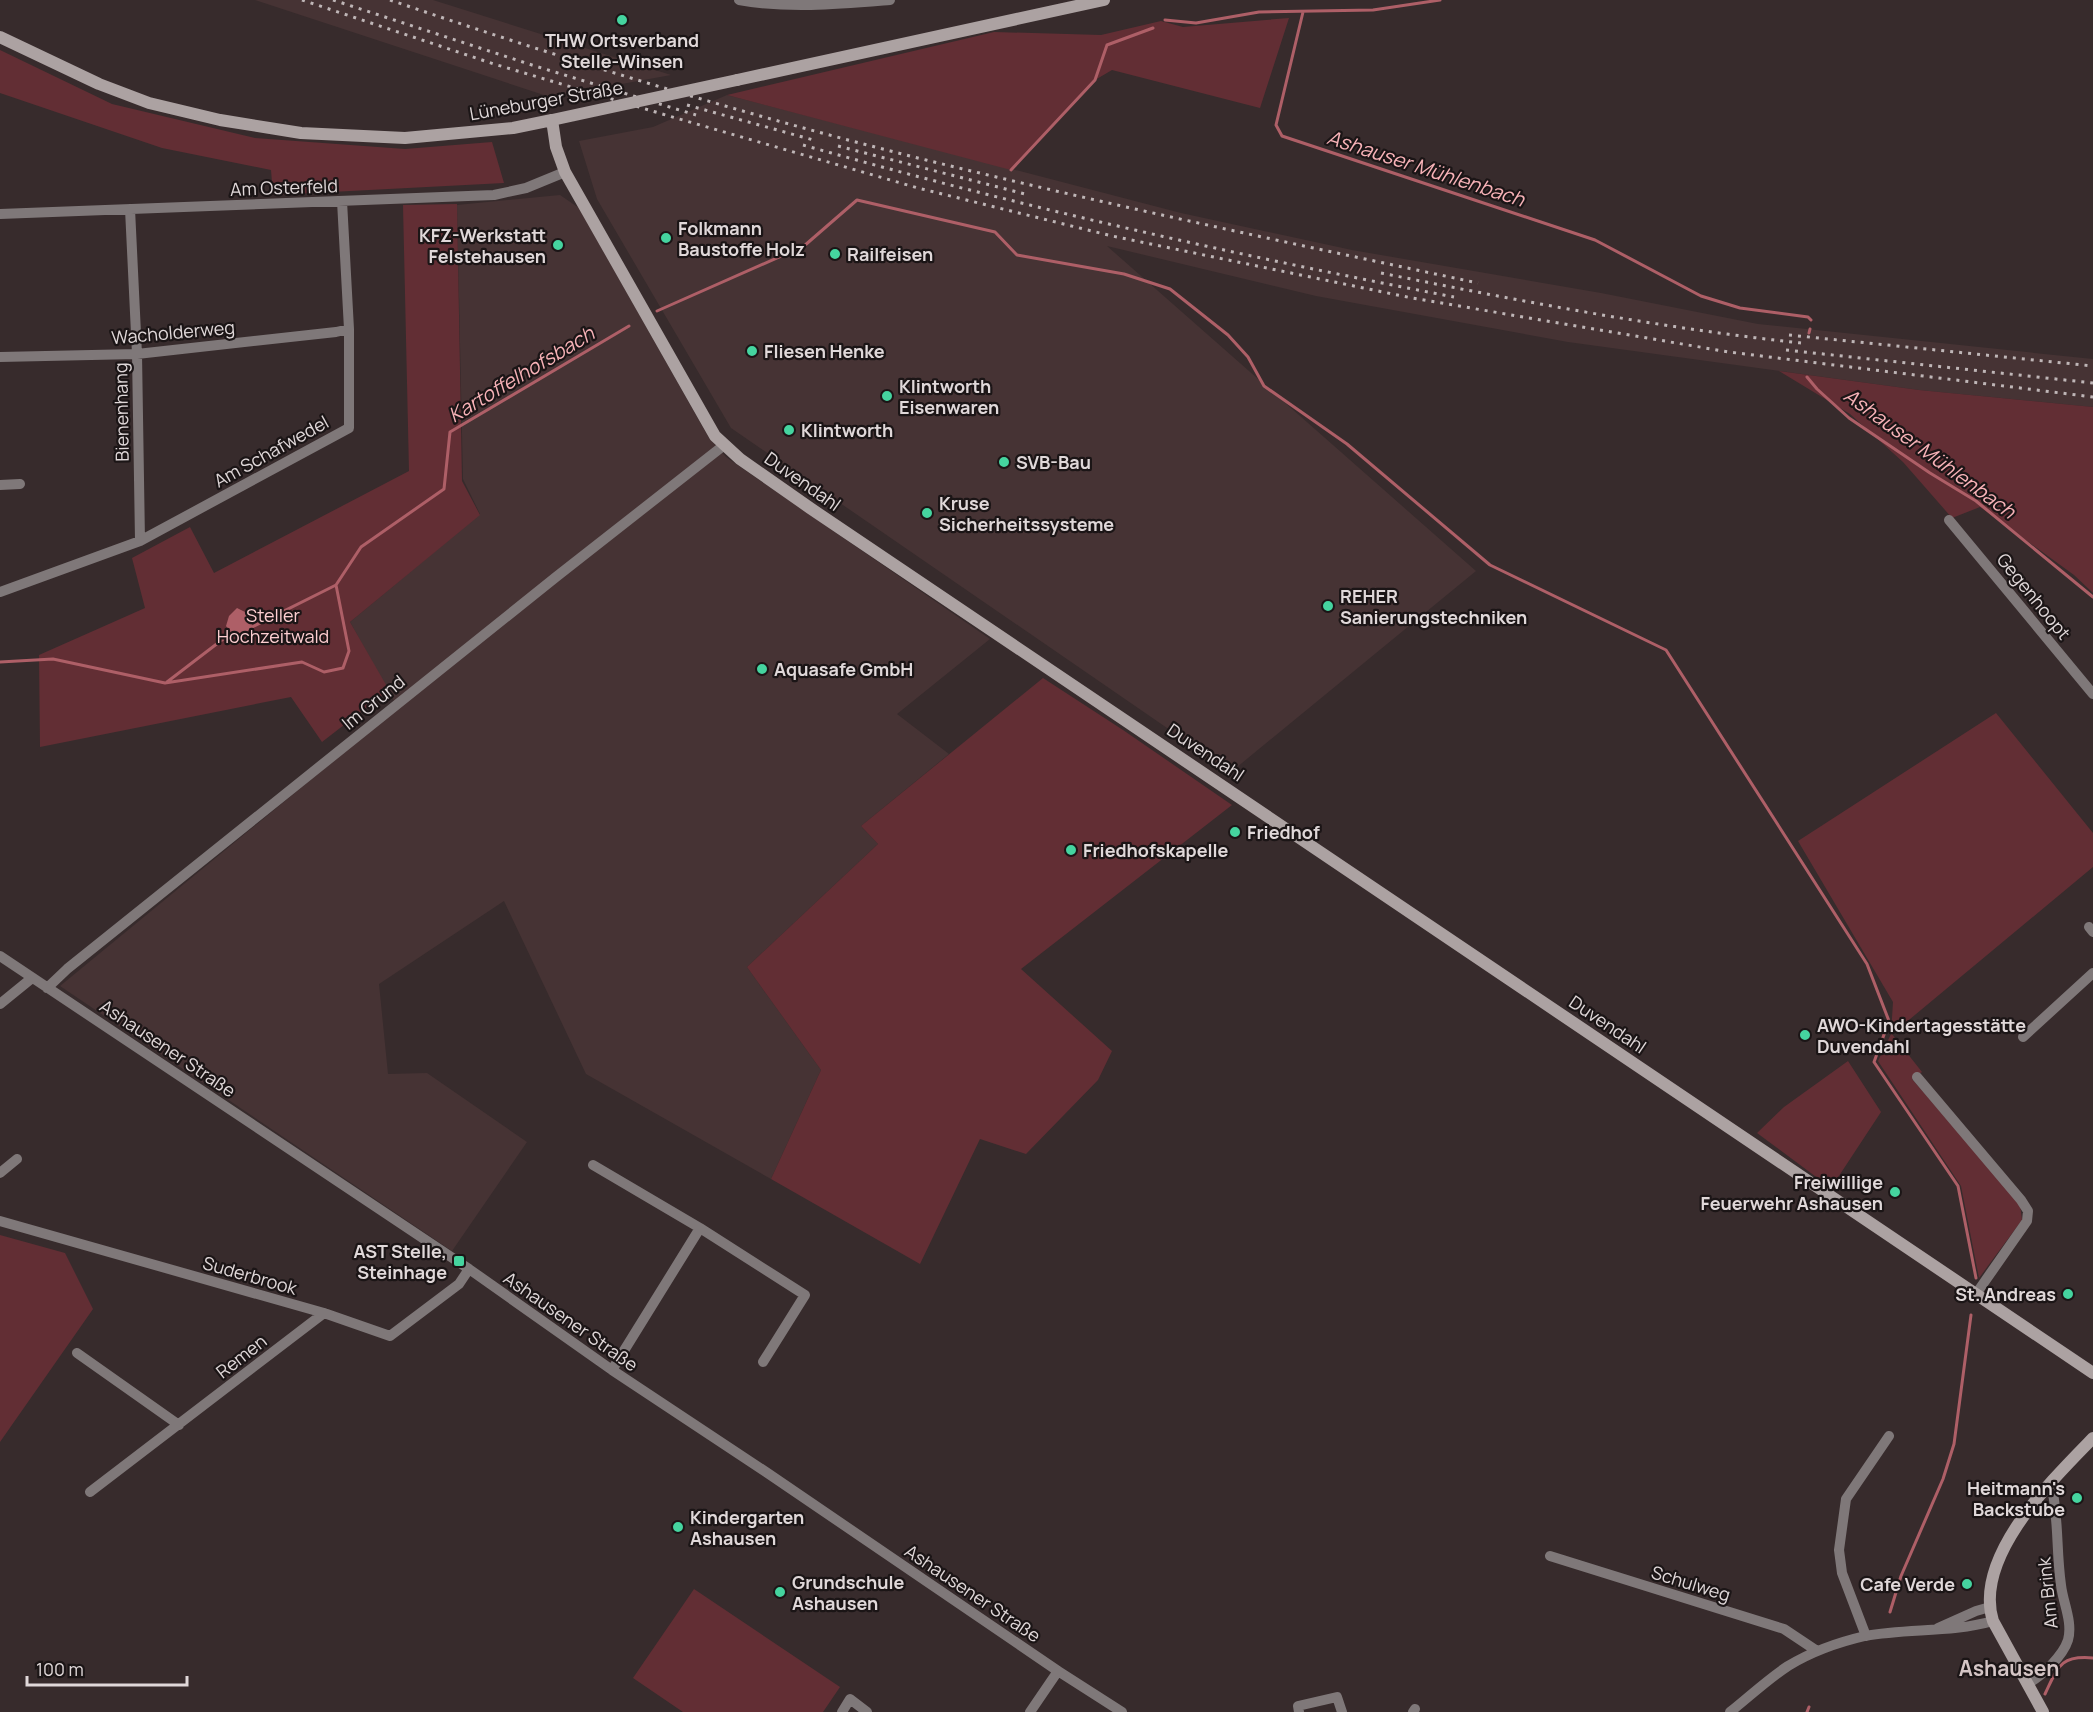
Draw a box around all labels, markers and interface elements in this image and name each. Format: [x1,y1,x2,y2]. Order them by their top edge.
marker: THW Ortsverband Stelle-Winsen [615,13,629,27]
place label: THW Ortsverband Stelle-Winsen [545,28,699,73]
street label: Lüneburger Straße [467,75,625,125]
water label: Ashauser Mühlenbach [1324,123,1529,213]
street label: Am Osterfeld [230,173,338,201]
place label: Folkmann Baustoffe Holz [678,216,805,261]
place label: KFZ-Werkstatt Felstehausen [419,223,546,268]
marker: Folkmann Baustoffe Holz [659,231,673,245]
marker: KFZ-Werkstatt Felstehausen [551,238,565,252]
place label: Railfeisen [847,242,933,266]
marker: Railfeisen [828,247,842,261]
street label: Wacholderweg [110,315,236,349]
water label: Kartoffelhofsbach [443,319,600,428]
place label: Fliesen Henke [764,339,885,363]
marker: Fliesen Henke [745,344,759,358]
street label: Bienenhang [108,362,134,462]
place label: Klintworth Eisenwaren [899,374,999,419]
water label: Ashauser Mühlenbach [1839,382,2022,525]
marker: Klintworth Eisenwaren [880,389,894,403]
street label: Am Schafwedel [209,410,333,492]
place label: Klintworth [801,418,893,442]
marker: Klintworth [782,423,796,437]
street label: Duvendahl [760,446,846,516]
place label: SVB-Bau [1016,450,1091,474]
marker: SVB-Bau [997,455,1011,469]
place label: Kruse Sicherheitssysteme [939,491,1114,536]
marker: Kruse Sicherheitssysteme [920,506,934,520]
street label: Gegenhoopt [1992,548,2076,644]
place label: REHER Sanierungstechniken [1340,584,1527,629]
marker: REHER Sanierungstechniken [1321,599,1335,613]
park label: Steller Hochzeitwald [217,603,329,648]
place label: Aquasafe GmbH [774,657,913,681]
marker: Aquasafe GmbH [755,662,769,676]
street label: Im Grund [337,669,409,735]
street label: Duvendahl [1163,717,1249,787]
place label: Friedhof [1247,820,1320,844]
marker: Friedhof [1228,825,1242,839]
place label: Friedhofskapelle [1083,838,1229,862]
marker: Friedhofskapelle [1064,843,1078,857]
street label: Duvendahl [1565,989,1651,1059]
street label: Ashausener Straße [95,994,241,1102]
place label: AWO-Kindertagesstätte Duvendahl [1817,1013,2026,1058]
marker: AWO-Kindertagesstätte Duvendahl [1798,1028,1812,1042]
place label: Freiwillige Feuerwehr Ashausen [1700,1170,1883,1215]
marker: Freiwillige Feuerwehr Ashausen [1888,1185,1902,1199]
place label: AST Stelle, Steinhage [353,1239,447,1284]
street label: Suderbrook [200,1250,301,1300]
marker: AST Stelle, Steinhage [452,1254,466,1268]
street label: Ashausener Straße [499,1266,643,1376]
place label: St. Andreas [1955,1282,2056,1306]
marker: St. Andreas [2061,1287,2075,1301]
street label: Remen [211,1329,271,1383]
place label: Heitmann's Backstube [1967,1476,2065,1521]
marker: Heitmann's Backstube [2070,1491,2084,1505]
place label: Kindergarten Ashausen [690,1505,804,1550]
marker: Kindergarten Ashausen [671,1520,685,1534]
street label: Ashausener Straße [900,1539,1046,1647]
street label: Am Brink [2031,1555,2063,1630]
street label: Schulweg [1649,1560,1733,1606]
place label: Grundschule Ashausen [792,1570,905,1615]
place label: Cafe Verde [1860,1572,1955,1596]
marker: Cafe Verde [1960,1577,1974,1591]
marker: Grundschule Ashausen [773,1585,787,1599]
scale bar [27,1649,188,1687]
district label: Ashausen [1959,1654,2059,1682]
text: 100 m [36,1657,84,1681]

